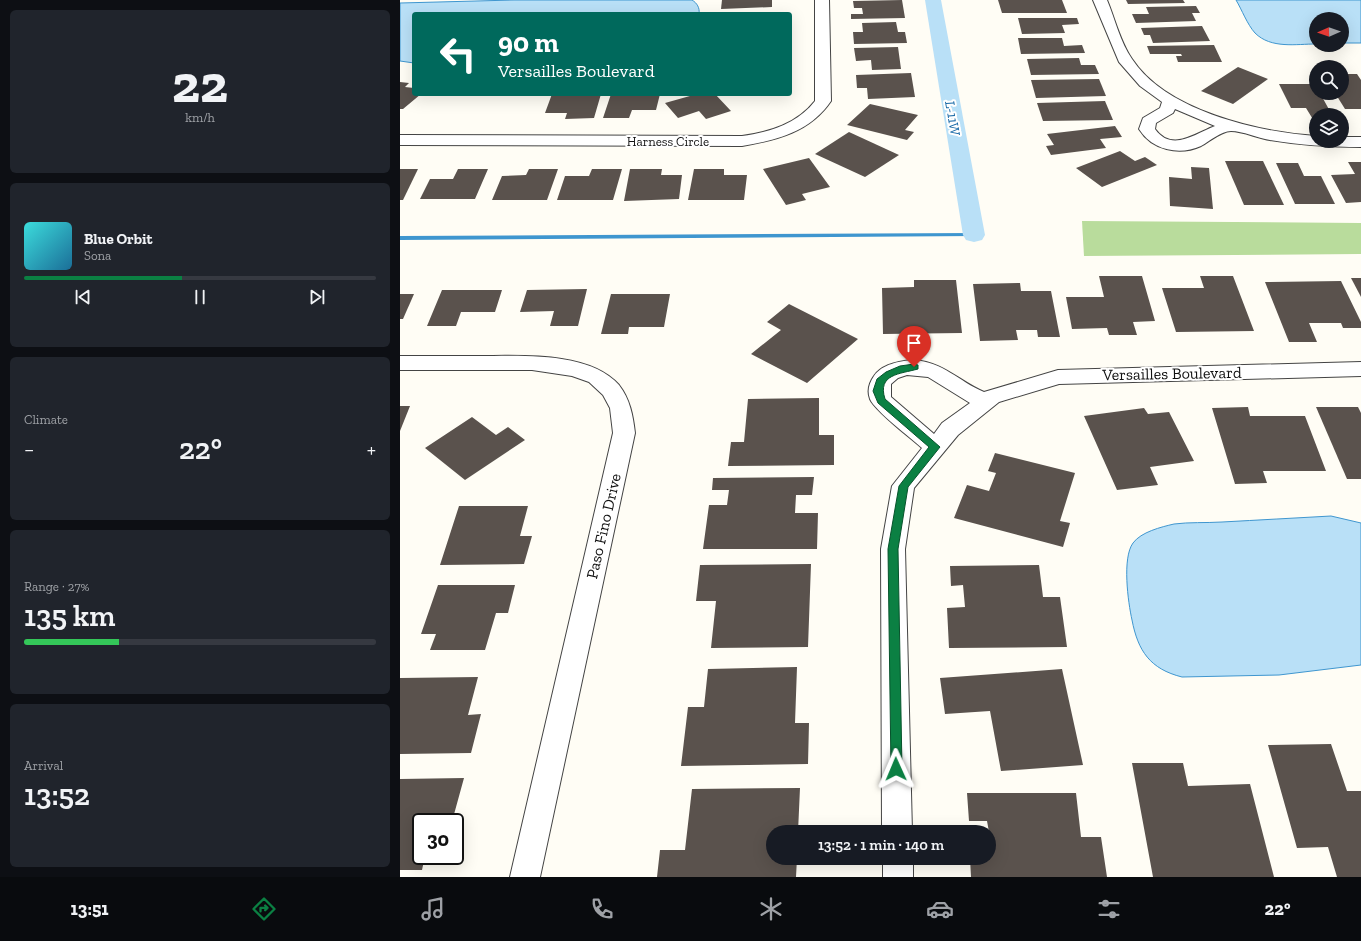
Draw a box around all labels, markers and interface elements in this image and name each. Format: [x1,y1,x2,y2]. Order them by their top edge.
north arrow [1309,12,1349,52]
map controls [1309,12,1349,148]
text: 90 m [498,26,559,59]
icon: left [432,28,484,80]
text: 22 [172,53,228,115]
text: Versailles Boulevard [498,60,655,82]
button: search [1309,60,1349,100]
water label: L-11W [941,100,964,138]
button: layers [1309,108,1349,148]
text: km/h [185,110,215,125]
street label: Harness Circle [627,134,709,149]
text: Blue Orbit [84,230,152,248]
text: Sona [84,248,111,263]
icon: previous [72,286,94,308]
icon: pause [189,286,211,308]
icon: next [306,286,328,308]
pin [897,326,931,367]
icon: arrive [903,332,925,354]
street label: Versailles Boulevard [1101,363,1242,384]
text: Climate [24,412,68,427]
text: 22° [179,431,222,467]
text: − [24,436,34,463]
text: + [367,436,376,463]
street label: Paso Fino Drive [582,471,625,581]
text: Range · 27% [24,579,89,594]
text: 135 km [24,598,115,634]
position arrow [875,748,917,790]
text: Arrival [24,758,63,773]
text: 13:52 [24,777,90,813]
speed limit sign: 30 [412,813,464,865]
text: 13:52 · 1 min · 140 m [818,836,944,854]
icon: directions [250,895,278,923]
icon: music [419,895,447,923]
icon: phone [588,895,616,923]
icon: climate [757,895,785,923]
icon: car [926,895,954,923]
icon: filters [1095,895,1123,923]
text: 13:51 [71,898,109,920]
text: 22° [1265,898,1290,920]

